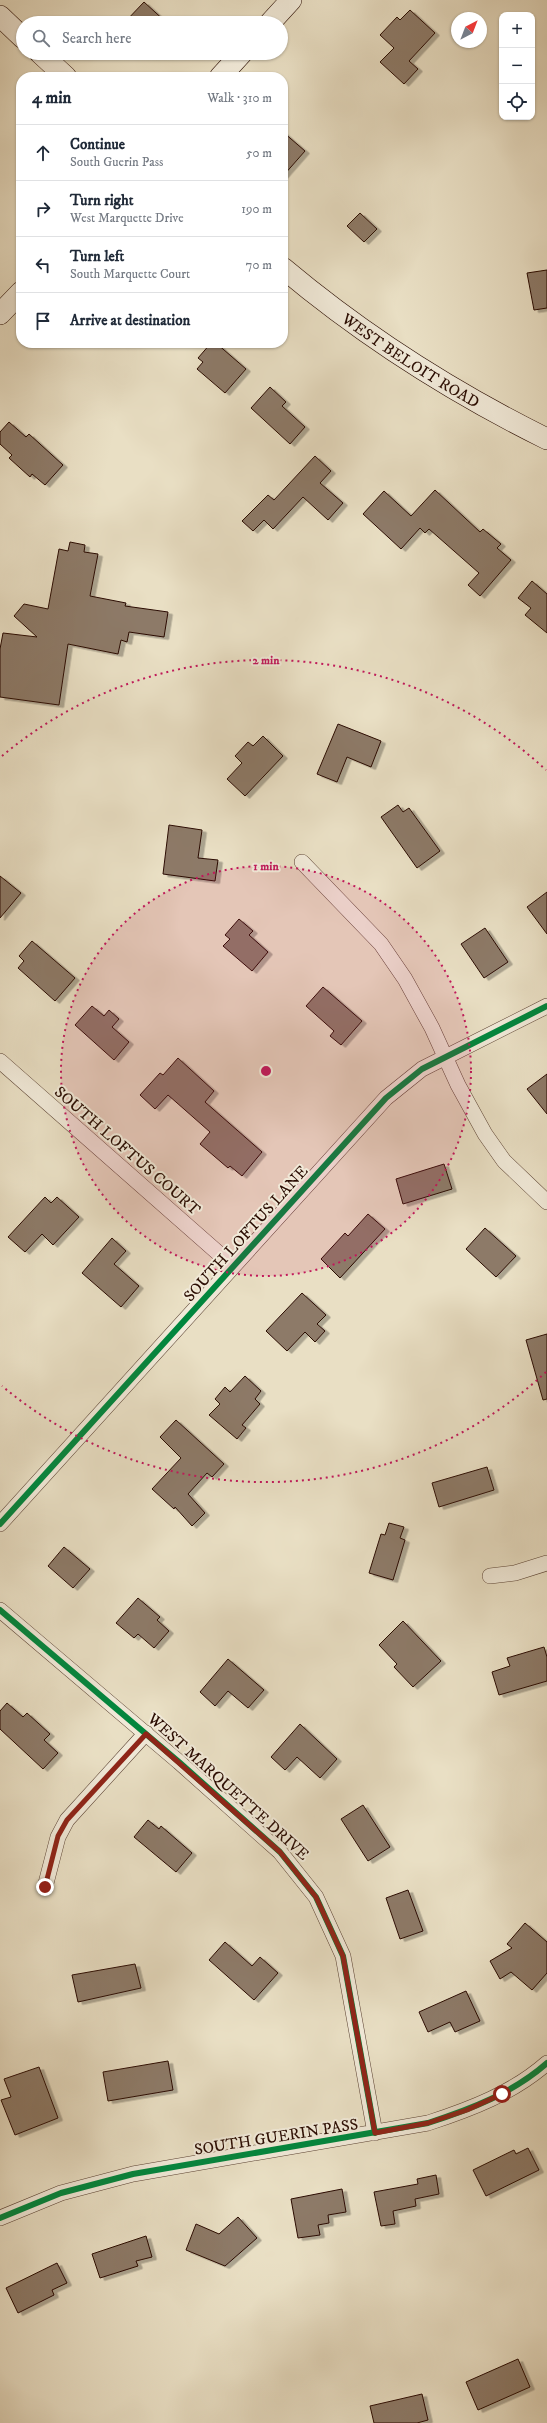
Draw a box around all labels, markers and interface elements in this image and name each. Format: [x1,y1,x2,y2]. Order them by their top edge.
north arrow [451,12,487,48]
map controls [499,12,535,120]
button: + [499,12,535,48]
search box [16,16,288,60]
icon: search [30,27,52,49]
text: Search here [62,29,131,48]
button: − [499,48,535,84]
button: locate [499,84,535,120]
text: 4 min [32,87,71,109]
text: Walk · 310 m [207,90,272,106]
text: Continue [70,135,125,154]
icon: ahead [32,142,54,164]
text: 50 m [246,145,272,161]
text: South Guerin Pass [70,154,163,170]
text: Turn right [70,191,133,210]
icon: right [32,198,54,220]
text: 190 m [241,201,272,217]
text: West Marquette Drive [70,210,184,226]
text: Turn left [70,247,124,266]
icon: left [32,254,54,276]
text: 70 m [246,257,272,273]
text: South Marquette Court [70,266,190,282]
street label: WEST BELOIT ROAD [337,308,483,413]
icon: arrive [32,310,54,332]
text: Arrive at destination [70,311,190,330]
text: 2 min [253,653,280,668]
text: 1 min [253,859,279,874]
centre of rings [259,1064,273,1078]
street label: SOUTH LOFTUS COURT [50,1082,205,1220]
street label: SOUTH LOFTUS LANE [179,1161,312,1306]
street label: WEST MARQUETTE DRIVE [143,1708,313,1865]
route end [36,1878,54,1896]
route start [493,2085,511,2103]
street label: SOUTH GUERIN PASS [193,2114,359,2160]

